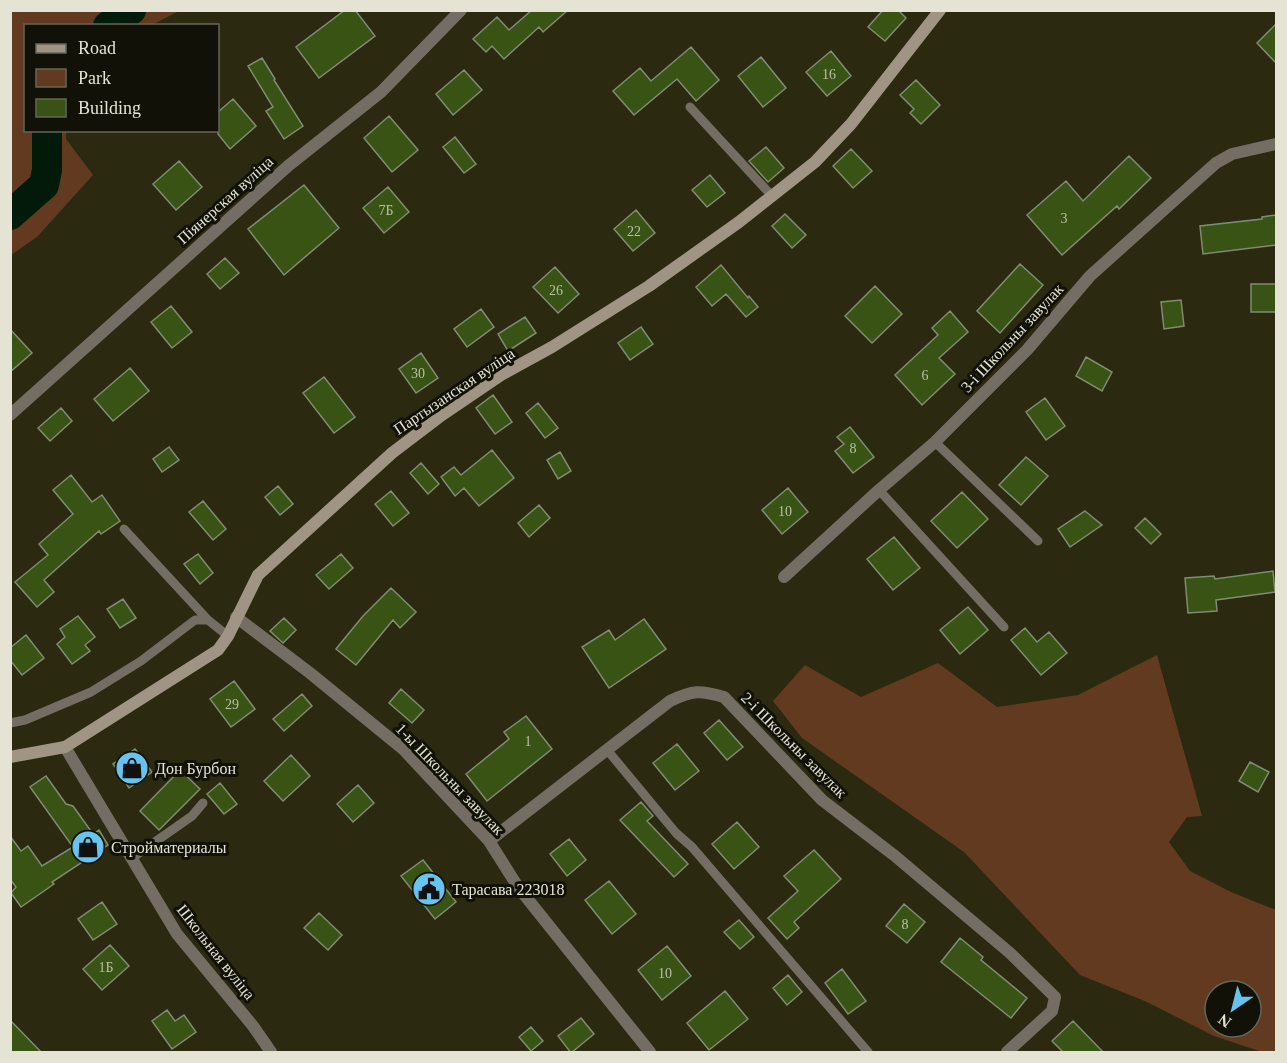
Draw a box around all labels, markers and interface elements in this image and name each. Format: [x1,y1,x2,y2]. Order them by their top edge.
legend [24,24,219,132]
text: Road [78,38,116,58]
house number: 16 [822,67,836,82]
text: Park [78,68,111,88]
text: Building [78,98,141,118]
street label: Піянерская вуліца [174,153,277,248]
house number: 7Б [378,203,394,218]
house number: 3 [1061,211,1068,226]
house number: 22 [627,224,641,239]
street label: 3-і Школьны завулак [957,280,1067,396]
house number: 26 [549,283,563,298]
street label: Партызанская вуліца [391,344,518,438]
house number: 30 [411,366,425,381]
house number: 6 [922,368,929,383]
house number: 8 [850,441,857,456]
house number: 10 [778,504,792,519]
street label: 2-і Школьны завулак [737,689,850,802]
house number: 29 [225,697,239,712]
street label: 1-ы Школьны завулак [392,720,508,839]
house number: 1 [525,734,532,749]
shop icon: Дон Бурбон [114,750,150,786]
place label: Дон Бурбон [155,760,236,778]
shop icon: Стройматериалы [70,829,106,865]
place label: Стройматериалы [111,839,227,857]
public building icon: Тарасава 223018 [411,871,447,907]
place label: Тарасава 223018 [452,881,564,899]
street label: Школьная вуліца [173,901,258,1003]
house number: 8 [902,917,909,932]
house number: 1Б [98,960,114,975]
house number: 10 [658,966,672,981]
north arrow [1203,979,1263,1039]
text: N [1215,1010,1234,1031]

